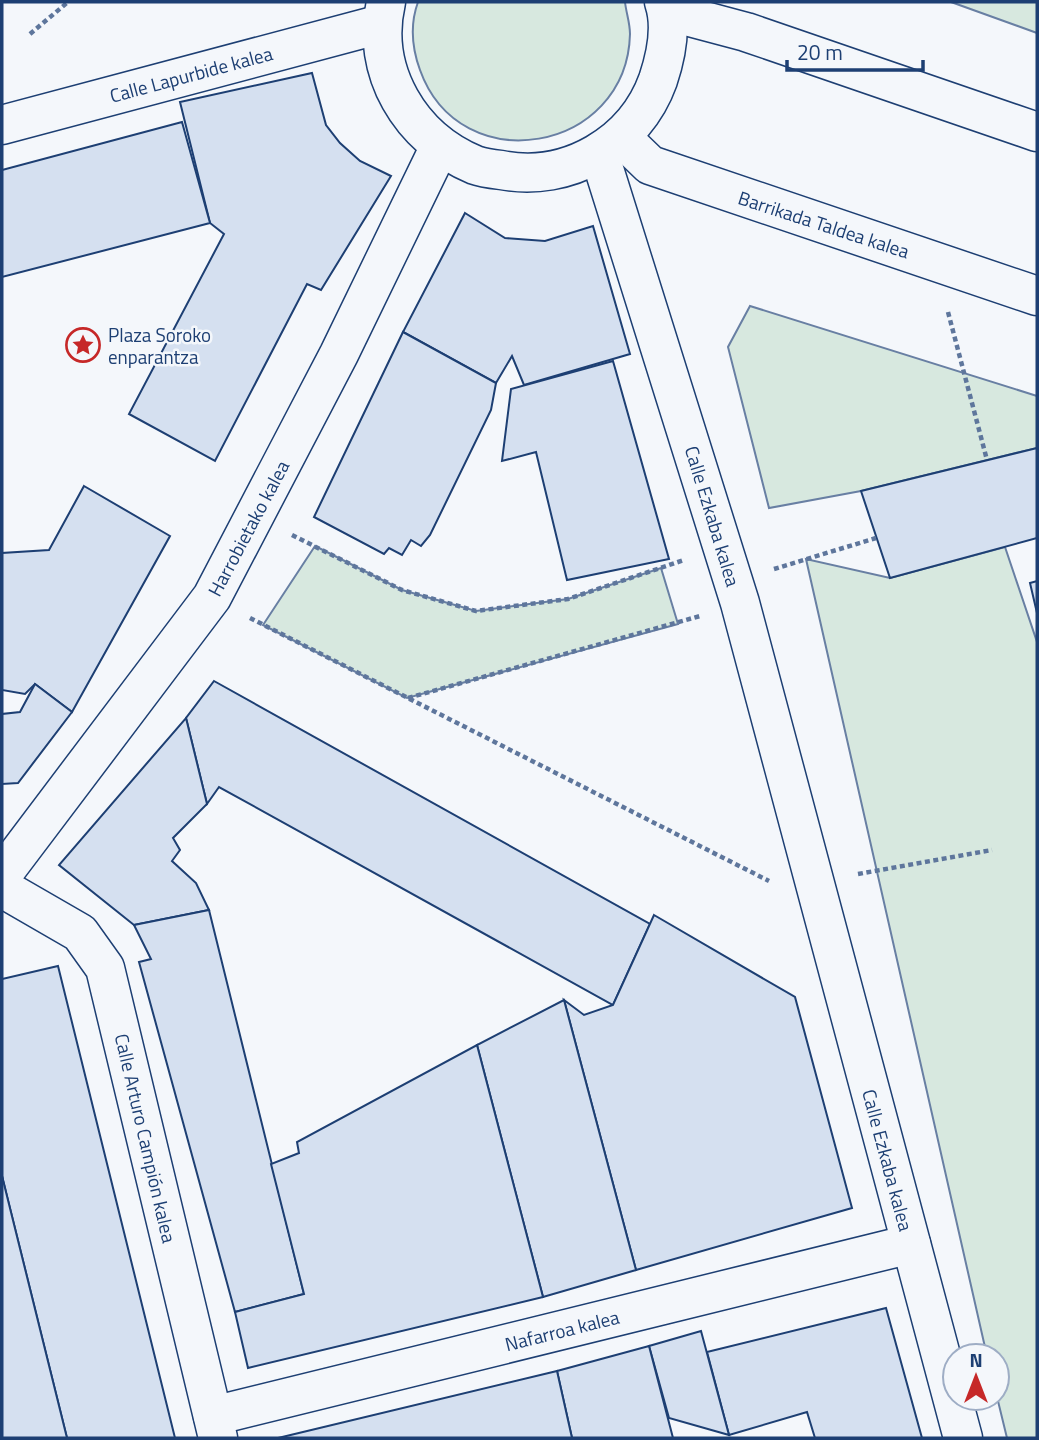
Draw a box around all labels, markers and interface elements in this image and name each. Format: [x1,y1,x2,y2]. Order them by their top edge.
scale bar [787,28,923,72]
text: 20 m [797,36,843,68]
street label: Calle Lapurbide kalea [106,38,276,110]
street label: Barrikada Taldea kalea [735,183,914,266]
place label: Plaza Soroko enparantza [108,320,211,371]
place icon: Plaza Soroko enparantza [64,326,102,364]
street label: Calle Ezkaba kalea [678,442,748,590]
street label: Harrobietako kalea [200,454,296,601]
street label: Calle Arturo Campión kalea [108,1030,184,1246]
street label: Calle Ezkaba kalea [855,1086,921,1235]
street label: Nafarroa kalea [502,1302,623,1358]
north arrow [941,1342,1011,1412]
text: N [969,1345,983,1374]

